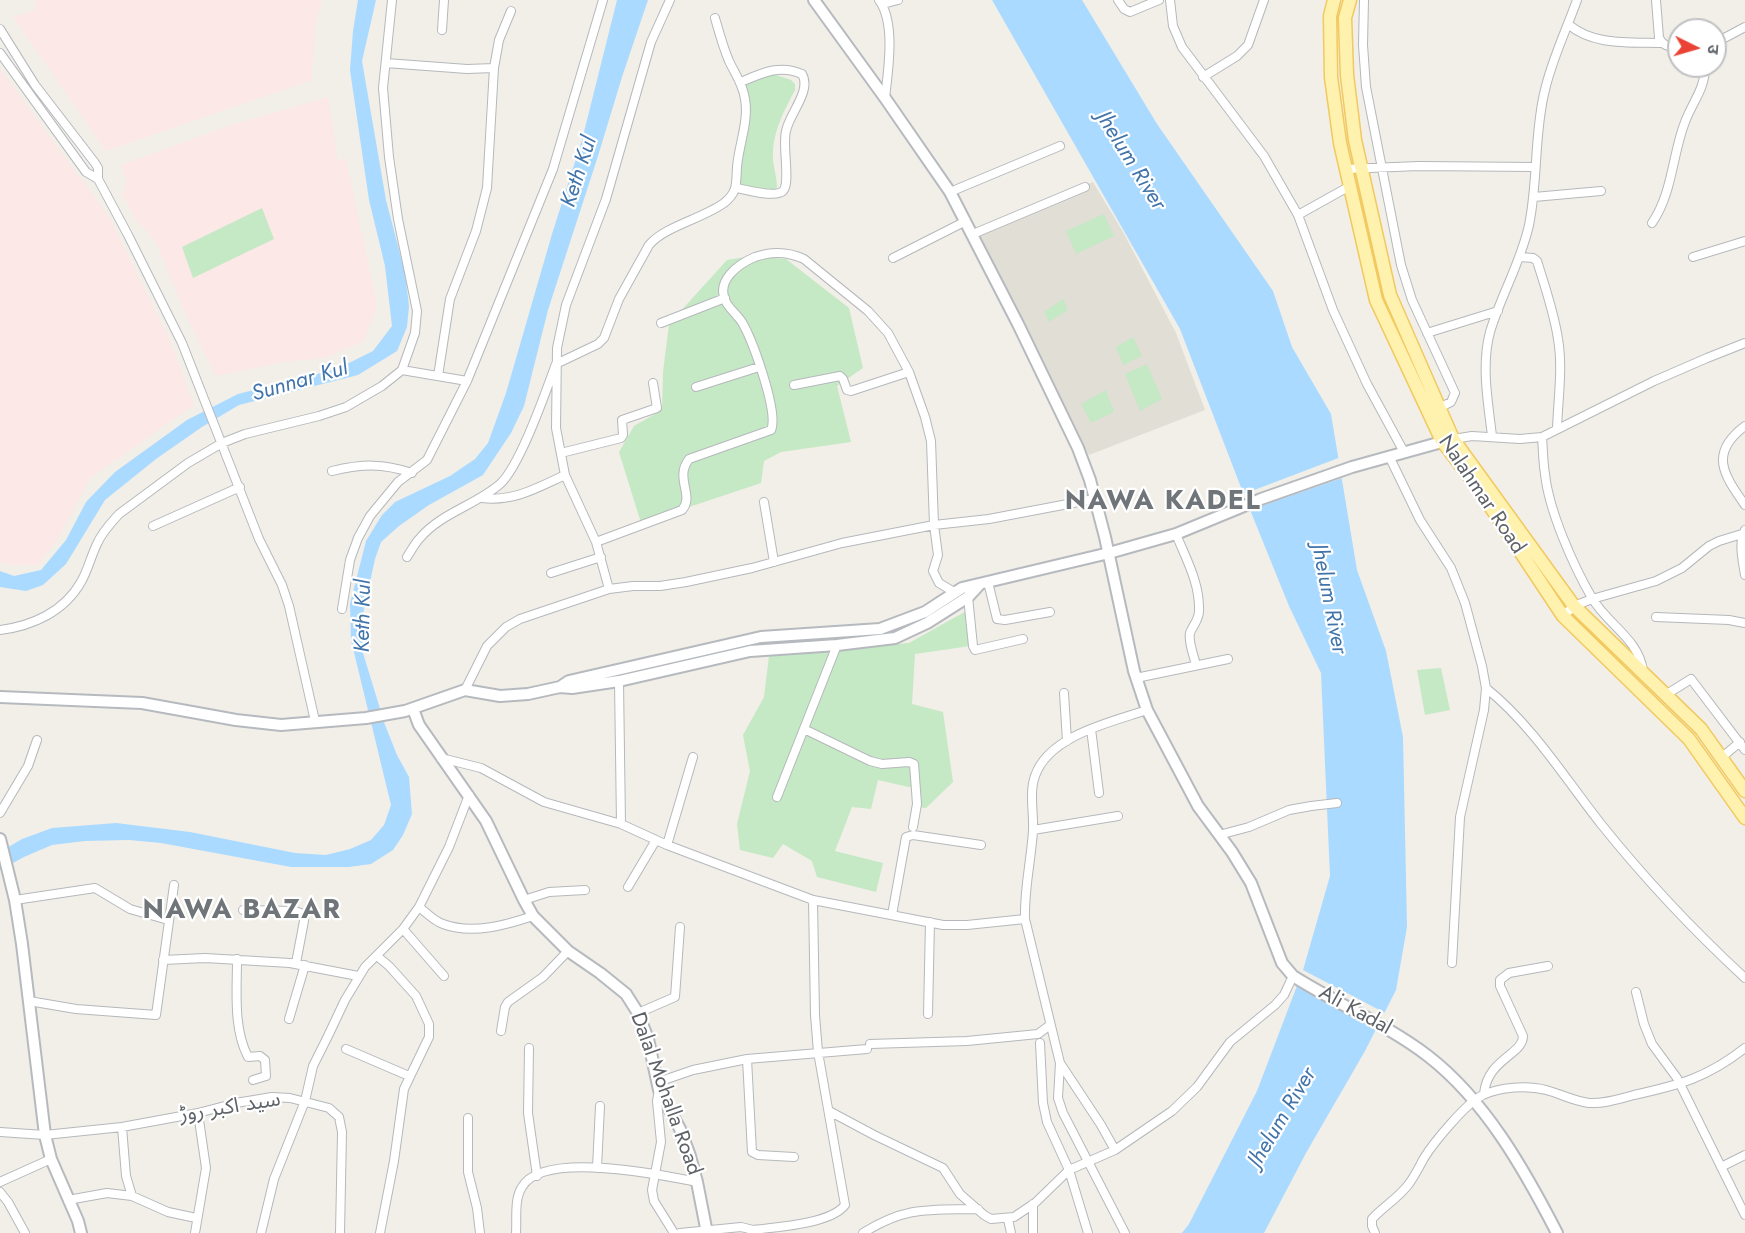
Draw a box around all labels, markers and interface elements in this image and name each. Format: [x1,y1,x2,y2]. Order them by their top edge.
north arrow [1667,18,1727,78]
text: उ [1702,44,1725,55]
water label: Jhelum River [1089,107,1171,215]
water label: Keth Kul [556,133,604,211]
water label: Sunnar Kul [249,356,351,408]
street label: Nalahmar Road [1432,431,1530,559]
district label: NAWA KADEL [1065,486,1261,518]
water label: Jhelum River [1304,542,1352,656]
water label: Keth Kul [350,579,378,653]
district label: NAWA BAZAR [142,895,342,927]
street label: Ali Kadal [1314,981,1396,1041]
street label: Dalal Mohalla Road [624,1009,706,1179]
water label: Jhelum River [1243,1063,1323,1173]
street label: سید اکبر روڑ [178,1088,282,1128]

